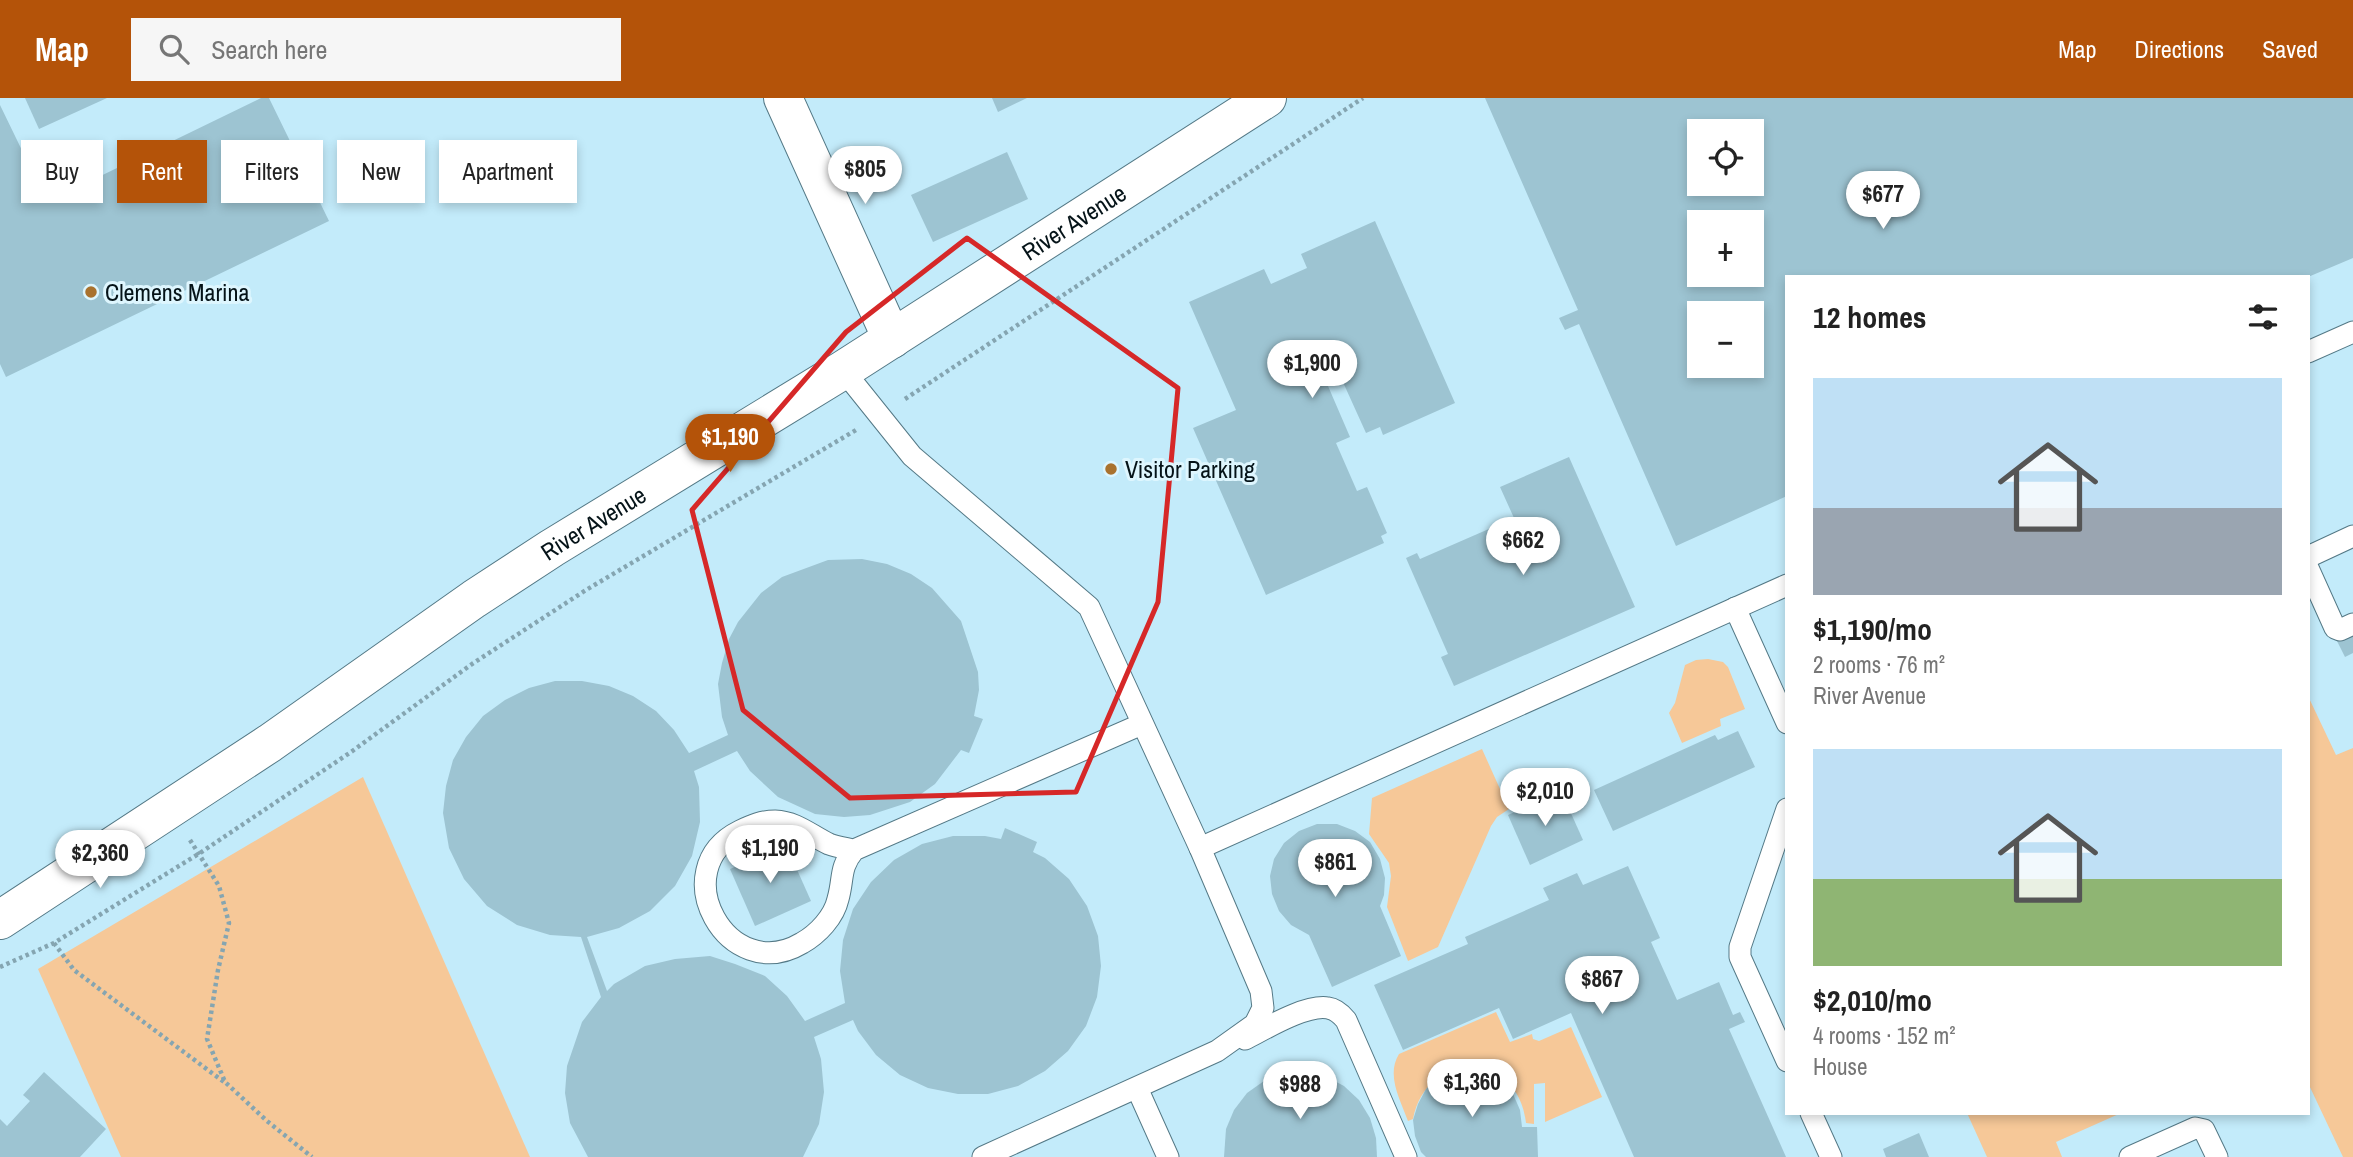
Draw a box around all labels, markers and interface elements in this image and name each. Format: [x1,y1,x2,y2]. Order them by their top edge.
search box [131,18,621,81]
text: Map [35,27,89,71]
icon: search [155,30,193,68]
text: Search here [211,32,327,67]
text: Map [2058,33,2096,65]
text: Directions [2134,33,2224,65]
text: Saved [2262,33,2318,65]
map controls [1687,119,1764,378]
button: locate [1687,119,1764,196]
chip: Buy [21,140,103,203]
chip: Rent [117,140,207,203]
chip: Filters [221,140,323,203]
chip: New [337,140,425,203]
chip: Apartment [439,140,577,203]
pin: $805 [824,146,906,206]
text: $805 [844,153,886,184]
pin: $677 [1842,172,1924,231]
street label: River Avenue [1015,177,1132,267]
text: $677 [1862,178,1904,209]
button: + [1687,210,1764,287]
place label: Clemens Marina [105,276,249,308]
marker: Clemens Marina [83,284,99,300]
text: 12 homes [1813,297,1927,337]
icon: filters [2244,298,2282,336]
button: − [1687,301,1764,378]
pin: $1,900 [1255,341,1369,400]
text: $1,900 [1283,347,1341,378]
pin: $1,190 [673,414,787,474]
text: $1,190 [701,421,759,452]
icon: home [1985,424,2111,550]
place label: Visitor Parking [1125,453,1255,485]
marker: Visitor Parking [1103,461,1119,477]
street label: River Avenue [534,478,652,567]
pin: $662 [1482,518,1564,577]
text: $662 [1502,524,1544,555]
text: $1,190/mo [1813,609,1932,649]
text: 2 rooms · 76 m² [1813,649,1945,680]
text: River Avenue [1813,680,1926,711]
pin: $2,010 [1488,768,1602,828]
text: $2,010 [1516,775,1574,806]
icon: home [1985,795,2111,921]
pin: $1,190 [713,826,827,885]
pin: $2,360 [43,830,157,890]
text: $1,190 [741,832,799,863]
text: $2,360 [71,837,129,868]
pin: $861 [1294,840,1376,899]
text: $861 [1314,846,1356,877]
pin: $867 [1561,956,1643,1016]
text: $867 [1581,963,1623,994]
text: $2,010/mo [1813,980,1932,1020]
text: 4 rooms · 152 m² [1813,1020,1956,1051]
text: House [1813,1051,1868,1082]
pin: $1,360 [1415,1060,1529,1119]
pin: $988 [1259,1062,1341,1121]
text: $1,360 [1443,1066,1501,1097]
text: $988 [1279,1068,1321,1099]

